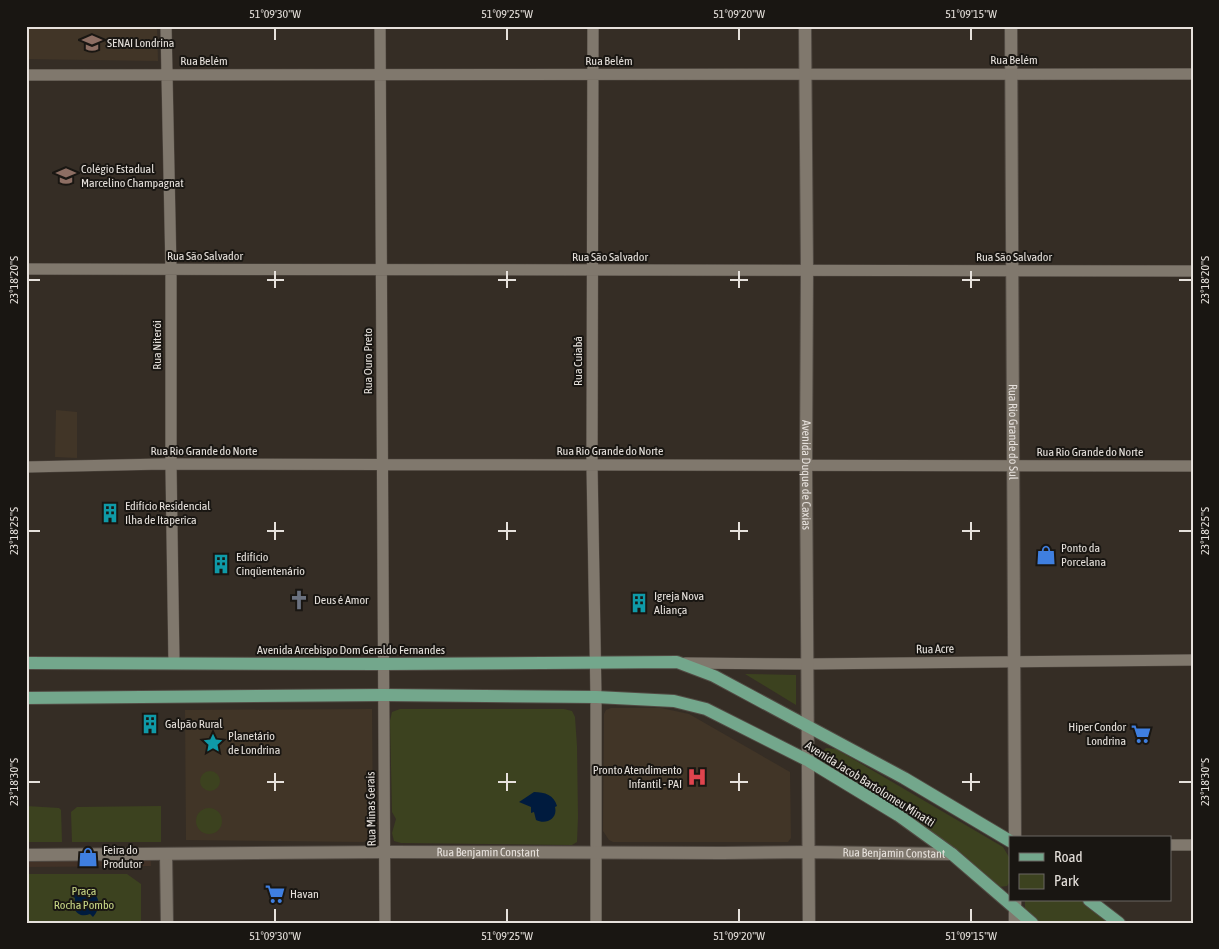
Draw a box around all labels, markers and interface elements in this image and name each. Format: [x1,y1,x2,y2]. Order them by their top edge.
text: 51°09'30"W [249,7,301,21]
text: 51°09'25"W [481,7,533,21]
text: 51°09'20"W [713,7,765,21]
text: 51°09'15"W [945,7,997,21]
school or university icon: SENAI Londrina [81,32,103,54]
place label: SENAI Londrina [107,36,174,50]
street label: Rua Belém [990,53,1038,67]
street label: Rua Belém [180,54,228,68]
street label: Rua Belém [585,54,633,68]
place label: Colégio Estadual Marcelino Champagnat [81,162,184,190]
school or university icon: Colégio Estadual Marcelino Champagnat [55,165,77,187]
street label: Rua São Salvador [167,249,243,263]
street label: Rua São Salvador [572,250,648,264]
street label: Rua São Salvador [976,250,1052,264]
text: 23°18'20"S [7,256,21,304]
text: 23°18'20"S [1198,256,1212,304]
street label: Rua Niterói [150,320,164,370]
street label: Rua Ouro Preto [361,327,375,394]
street label: Rua Cuiabá [571,336,585,386]
street label: Rua Rio Grande do Sul [1006,384,1020,481]
street label: Avenida Duque de Caxias [799,420,813,530]
street label: Rua Rio Grande do Norte [151,444,257,458]
street label: Rua Rio Grande do Norte [557,444,663,458]
street label: Rua Rio Grande do Norte [1037,445,1143,459]
place label: Edifício Residencial Ilha de Itaperica [125,499,211,527]
building icon: Edifício Residencial Ilha de Itaperica [99,502,121,524]
text: 23°18'25"S [7,507,21,555]
text: 23°18'25"S [1198,507,1212,555]
place label: Ponto da Porcelana [1061,541,1106,569]
shop icon: Ponto da Porcelana [1035,544,1057,566]
place label: Edifício Cinqüentenário [236,550,305,578]
building icon: Edifício Cinqüentenário [210,553,232,575]
church icon: Deus é Amor [288,589,310,611]
place label: Igreja Nova Aliança [654,589,704,617]
building icon: Igreja Nova Aliança [628,592,650,614]
place label: Deus é Amor [314,593,369,607]
street label: Rua Acre [916,642,954,656]
street label: Avenida Arcebispo Dom Geraldo Fernandes [257,643,445,657]
building icon: Galpão Rural [139,713,161,735]
place label: Galpão Rural [165,717,223,731]
place label: Hiper Condor Londrina [1068,720,1126,748]
supermarket icon: Hiper Condor Londrina [1130,723,1152,745]
place label: Planetário de Londrina [228,729,280,757]
place icon: Planetário de Londrina [202,732,224,754]
street label: Avenida Jacob Bartolomeu Minatti [803,738,937,830]
text: 23°18'30"S [7,758,21,806]
text: 23°18'30"S [1198,758,1212,806]
place label: Pronto Atendimento Infantil - PAI [593,763,682,791]
hospital icon: Pronto Atendimento Infantil - PAI [686,766,708,788]
street label: Rua Minas Gerais [363,771,379,847]
legend [1009,836,1172,902]
place label: Feira do Produtor [103,843,143,871]
street label: Rua Benjamin Constant [437,845,540,859]
street label: Rua Benjamin Constant [842,845,946,861]
shop icon: Feira do Produtor [77,846,99,868]
text: Road [1054,848,1083,865]
text: Park [1054,872,1079,889]
supermarket icon: Havan [264,883,286,905]
park label: Praça Rocha Pombo [54,884,115,912]
place label: Havan [290,887,319,901]
text: 51°09'30"W [249,929,301,943]
text: 51°09'25"W [481,929,533,943]
text: 51°09'20"W [713,929,765,943]
text: 51°09'15"W [945,929,997,943]

